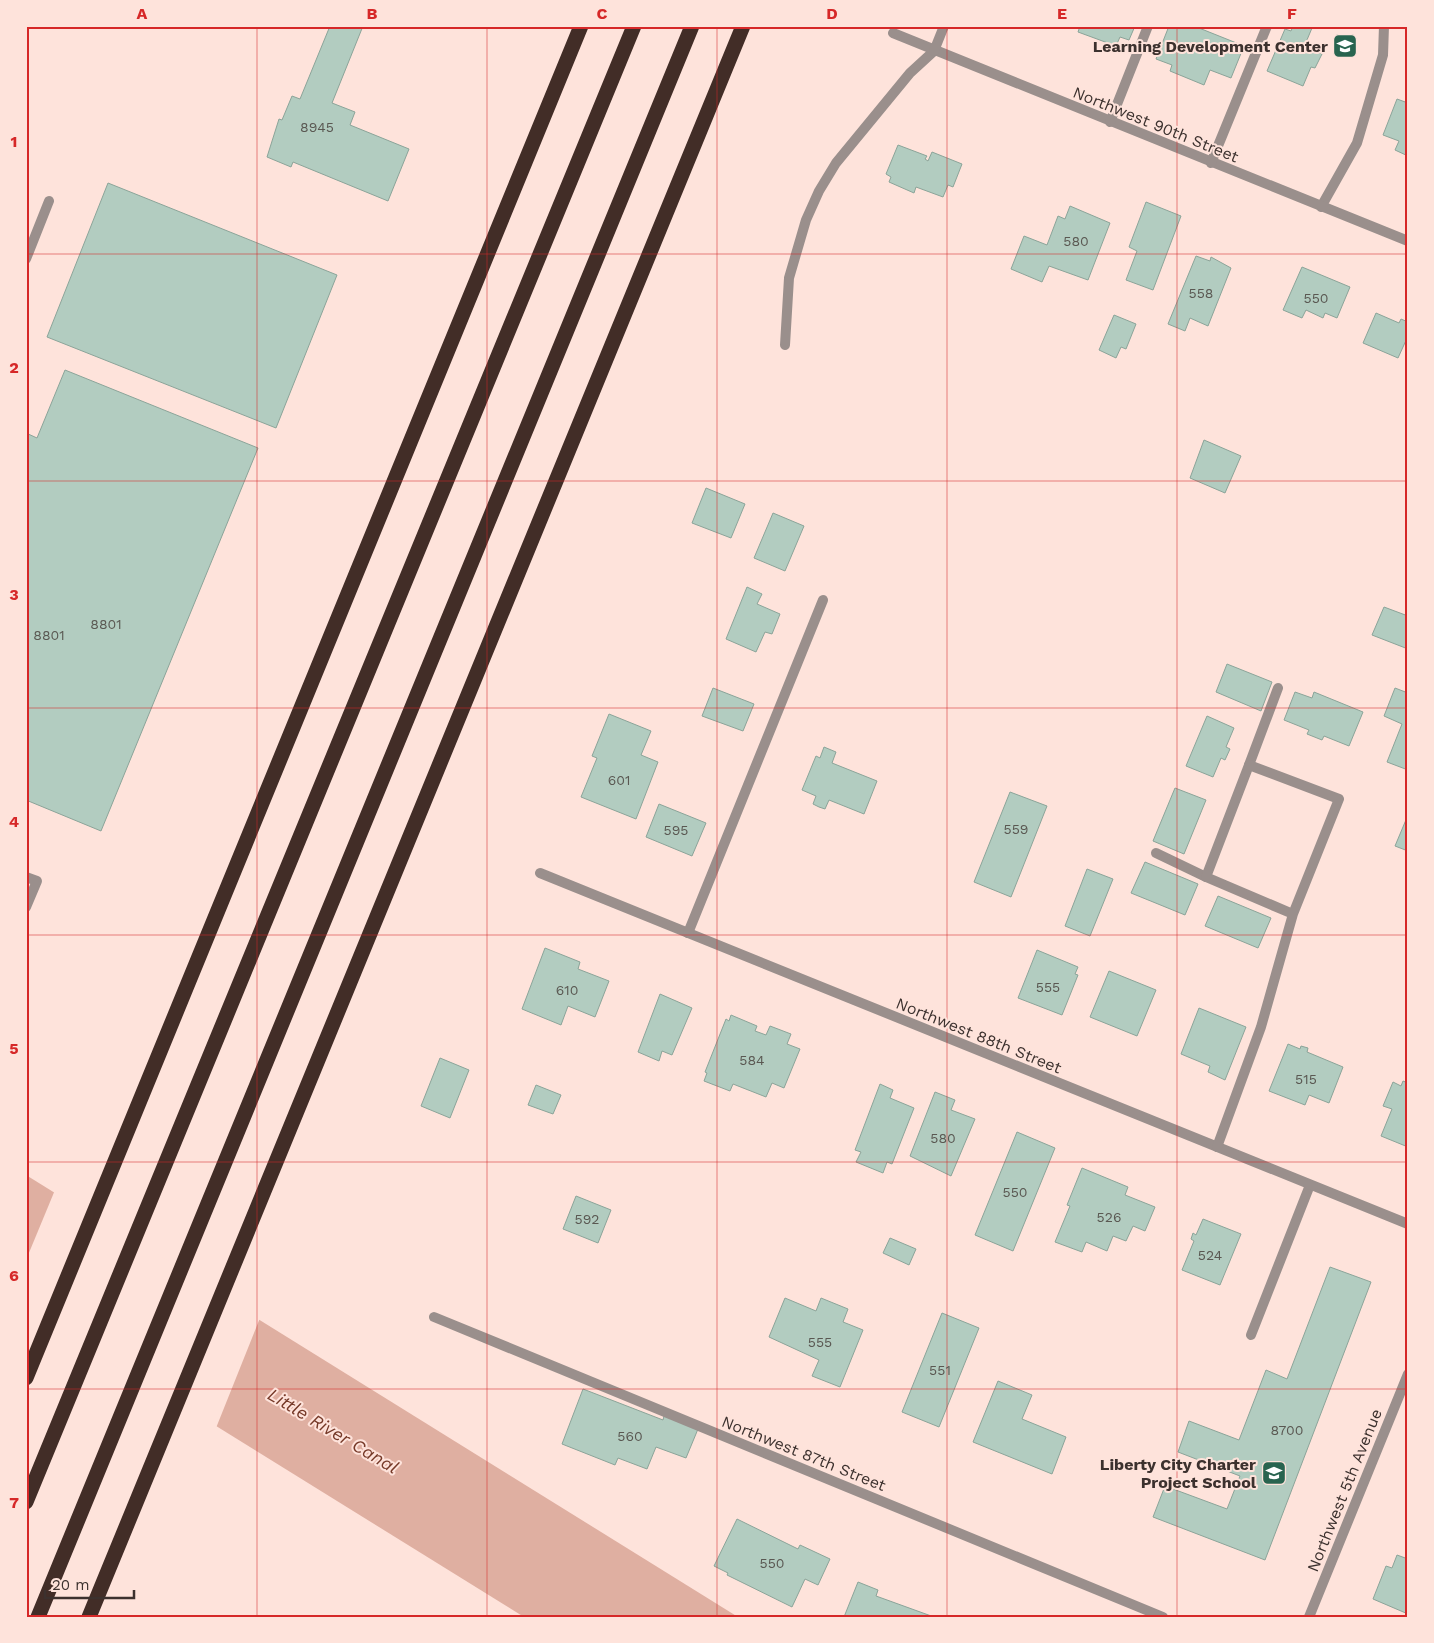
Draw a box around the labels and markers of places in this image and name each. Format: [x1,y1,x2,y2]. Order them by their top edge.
school or university icon: Learning Development Center [1332,33,1358,59]
place label: Learning Development Center [1093,37,1328,56]
place label: Liberty City Charter Project School [1100,1455,1257,1492]
school or university icon: Liberty City Charter Project School [1261,1460,1287,1486]

